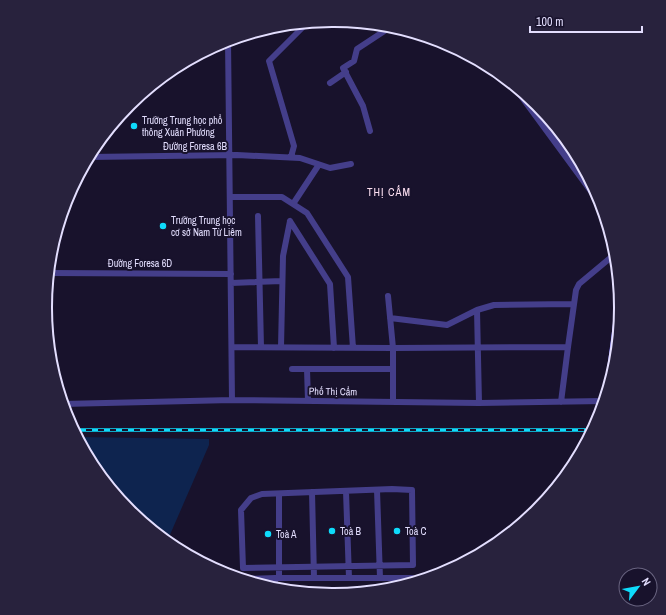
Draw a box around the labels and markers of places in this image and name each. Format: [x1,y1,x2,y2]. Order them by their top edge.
place label: Trường Trung học phổ thông Xuân Phương [142,114,223,139]
marker: Trường Trung học phổ thông Xuân Phương [129,121,139,131]
place label: Trường Trung học cơ sở Nam Từ Liêm [171,214,242,239]
marker: Trường Trung học cơ sở Nam Từ Liêm [158,221,168,231]
place label: Toà B [340,525,362,538]
place label: Toà C [405,525,427,538]
marker: Toà B [327,526,337,536]
marker: Toà C [392,526,402,536]
place label: Toà A [276,528,297,541]
marker: Toà A [263,529,273,539]

